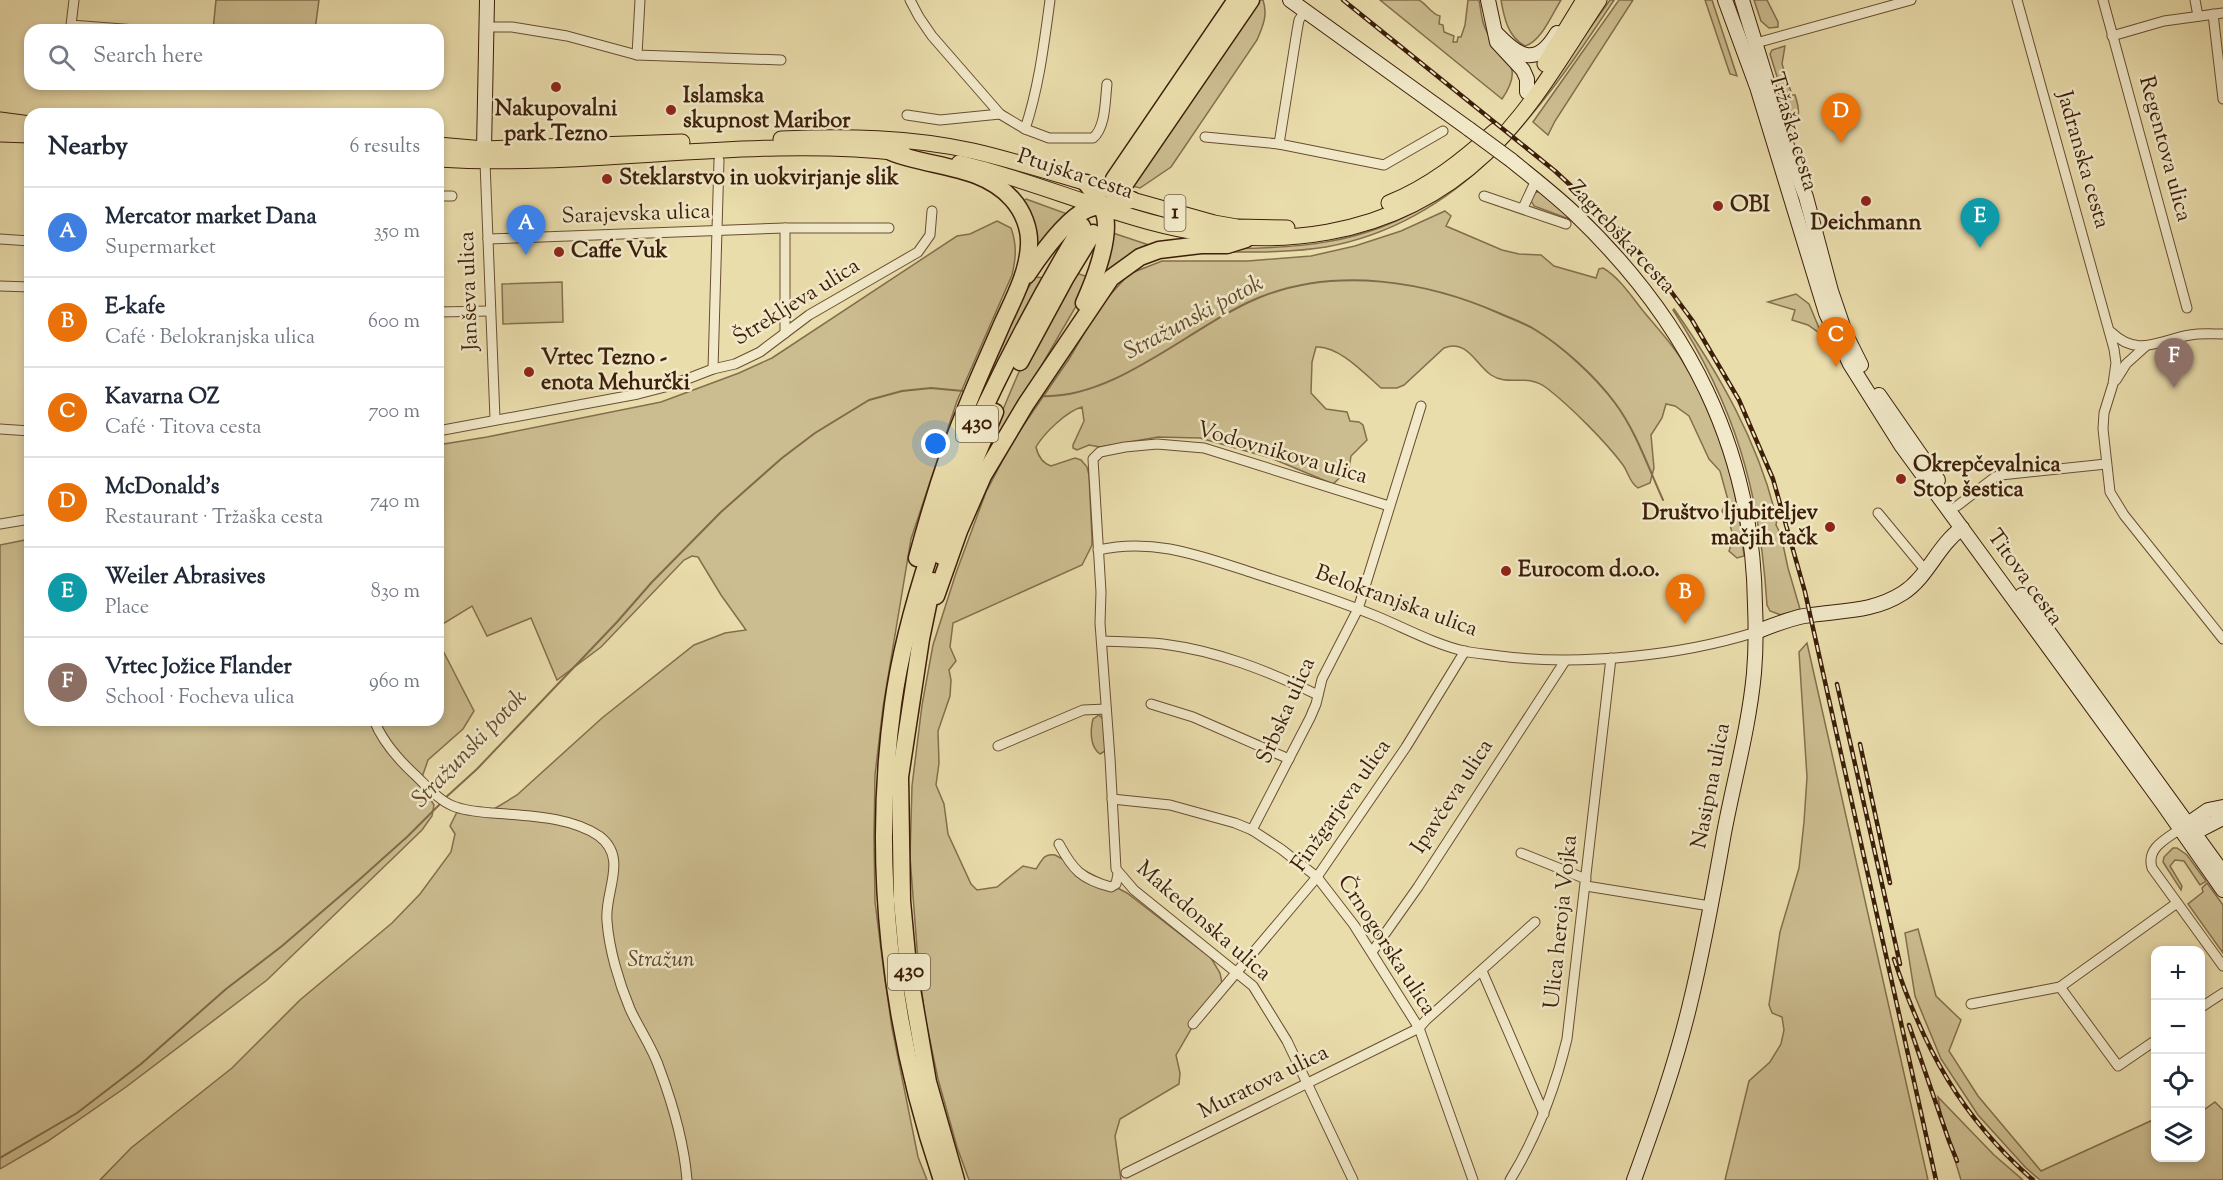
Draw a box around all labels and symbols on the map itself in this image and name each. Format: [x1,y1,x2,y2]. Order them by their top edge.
street label: Tržaška cesta [1759,69,1825,195]
street label: Regentova ulica [2129,73,2199,225]
marker: Nakupovalni park Tezno [549,80,563,94]
place label: Islamska skupnost Maribor [683,81,851,138]
street label: Jadranska cesta [2047,86,2117,233]
place label: Nakupovalni park Tezno [495,94,618,151]
pin: D [1822,94,1860,143]
marker: Islamska skupnost Maribor [664,103,678,117]
street label: Ptujska cesta [1013,141,1137,209]
place label: Steklarstvo in uokvirjanje slik [619,163,899,195]
marker: Steklarstvo in uokvirjanje slik [600,172,614,186]
street label: Zagrebška cesta [1560,174,1682,302]
place label: OBI [1730,190,1771,222]
marker: Deichmann [1859,194,1873,208]
road number: 1 [1164,195,1186,231]
street label: Sarajevska ulica [561,196,711,234]
pin: E [1960,198,2000,248]
marker: OBI [1711,199,1725,213]
pin: A [506,206,546,255]
place label: Deichmann [1811,208,1921,240]
street label: Janševa ulica [452,231,488,352]
place label: Caffe Vuk [571,236,668,268]
marker: Caffe Vuk [552,245,566,259]
street label: Štrekljeva ulica [727,250,867,355]
water label: Stražunski potok [1118,267,1270,369]
pin: C [1816,318,1856,367]
pin: F [2154,338,2194,388]
place label: Vrtec Tezno - enota Mehurčki [541,343,691,400]
marker: Vrtec Tezno - enota Mehurčki [522,365,536,379]
road number: 430 [956,406,998,442]
street label: Vodovnikova ulica [1193,414,1371,494]
your location [921,429,950,458]
place label: Okrepčevalnica Stop šestica [1913,450,2062,507]
marker: Okrepčevalnica Stop šestica [1894,472,1908,486]
place label: Društvo ljubiteljev mačjih tačk [1642,498,1818,555]
marker: Društvo ljubiteljev mačjih tačk [1823,520,1837,534]
street label: Titova cesta [1978,523,2070,633]
place label: Eurocom d.o.o. [1518,555,1660,587]
street label: Belokranjska ulica [1310,558,1482,646]
marker: Eurocom d.o.o. [1499,564,1513,578]
pin: B [1666,574,1704,624]
street label: Srbska ulica [1249,653,1325,769]
water label: Stražunski potok [404,682,536,816]
street label: Nasipna ulica [1684,720,1740,852]
street label: Finžgarjeva ulica [1284,733,1400,879]
street label: Ipavčeva ulica [1404,733,1502,861]
street label: Ulica heroja Vojka [1537,833,1587,1011]
street label: Makedonska ulica [1128,854,1278,990]
street label: Črnogorska ulica [1328,869,1444,1023]
park label: Stražun [627,945,695,977]
road number: 430 [888,954,930,990]
street label: Muratova ulica [1194,1038,1334,1128]

